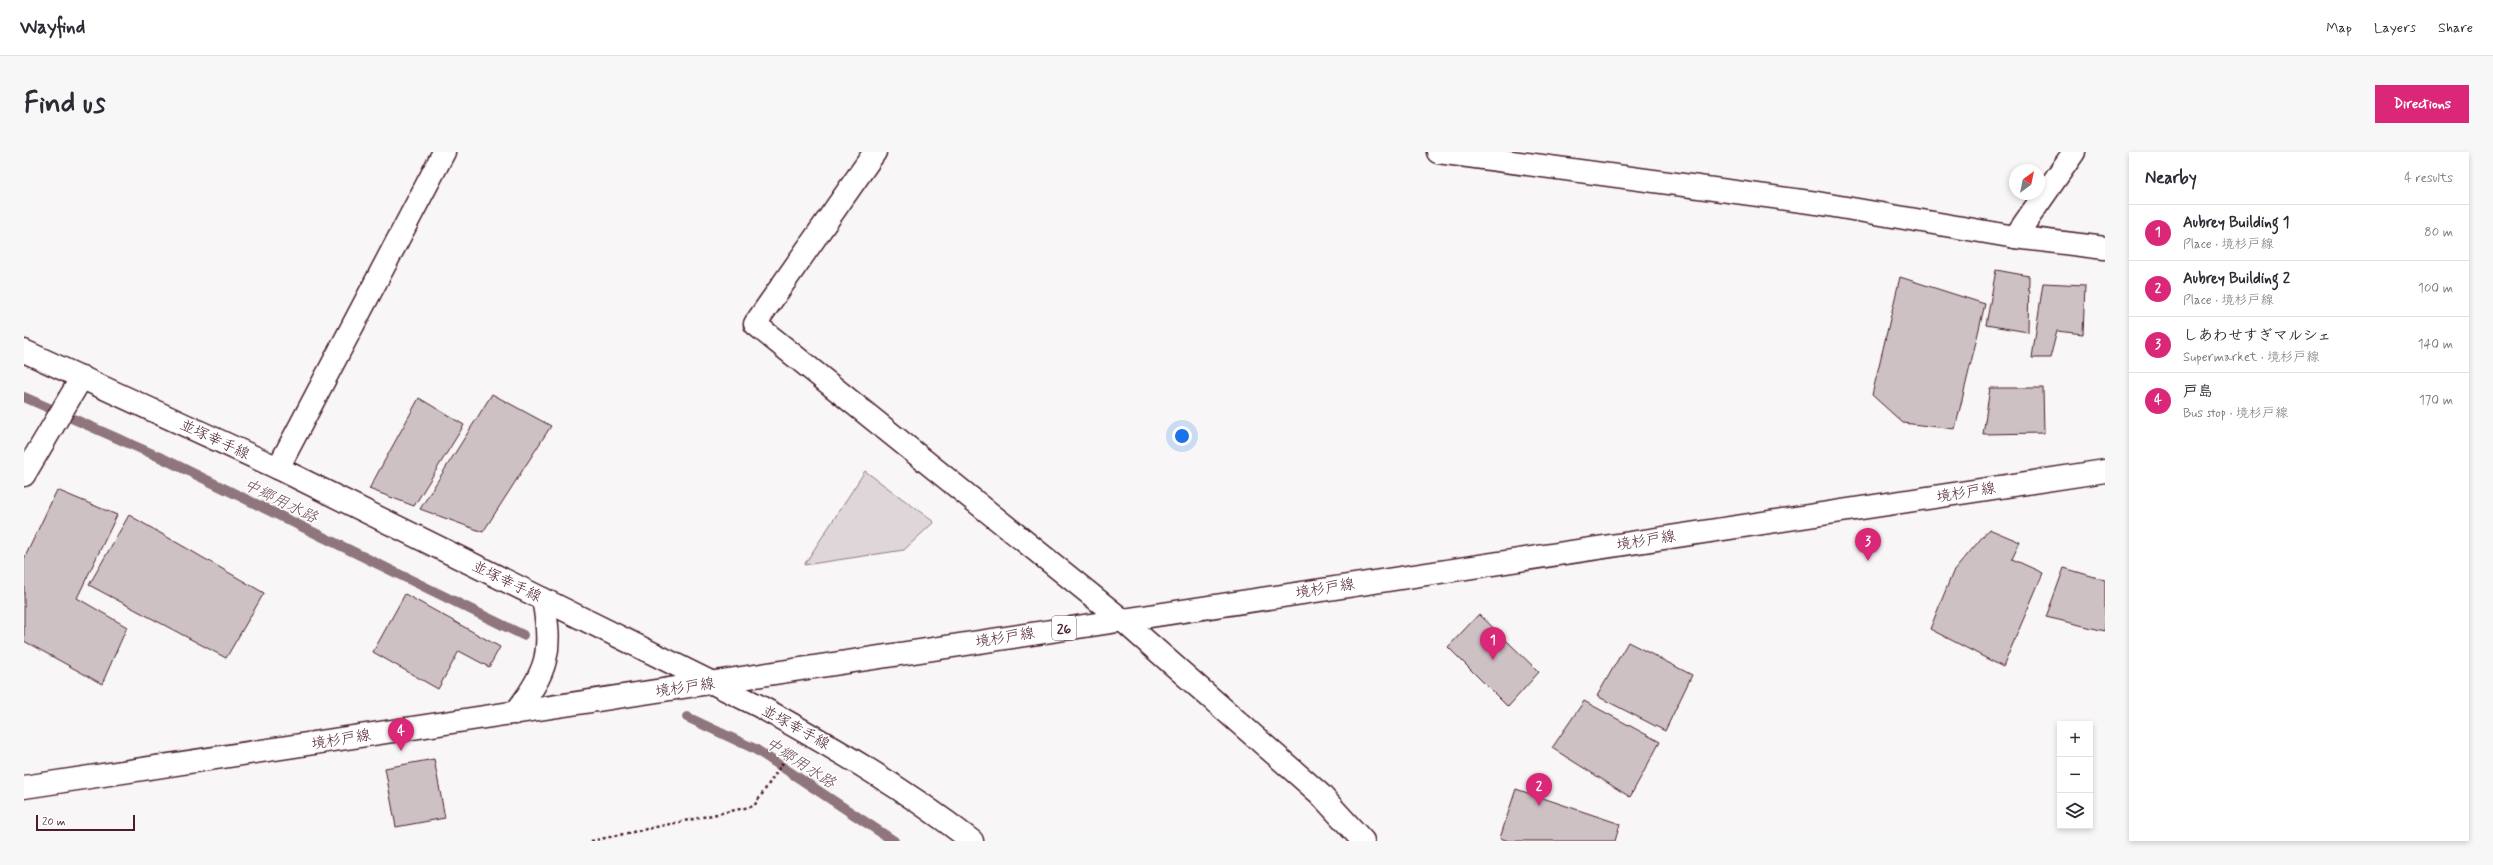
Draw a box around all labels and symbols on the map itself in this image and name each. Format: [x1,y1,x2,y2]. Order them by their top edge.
north arrow [2009,164,2045,200]
street label: 並塚幸手線 [176,415,253,465]
your location [1172,426,1192,446]
water label: 中郷用水路 [240,474,322,529]
street label: 境杉戸線 [1935,478,1997,508]
street label: 境杉戸線 [1615,526,1677,556]
pin: 3 [1855,528,1881,561]
street label: 並塚幸手線 [468,556,545,607]
street label: 境杉戸線 [1294,574,1356,604]
road number: 26 [1052,616,1076,640]
street label: 境杉戸線 [974,623,1036,653]
pin: 1 [1480,627,1506,660]
street label: 境杉戸線 [654,674,716,702]
street label: 並塚幸手線 [758,701,833,755]
pin: 4 [388,718,414,751]
street label: 境杉戸線 [310,725,372,755]
water label: 中郷用水路 [761,733,840,794]
pin: 2 [1526,773,1552,806]
scale bar [36,813,135,832]

